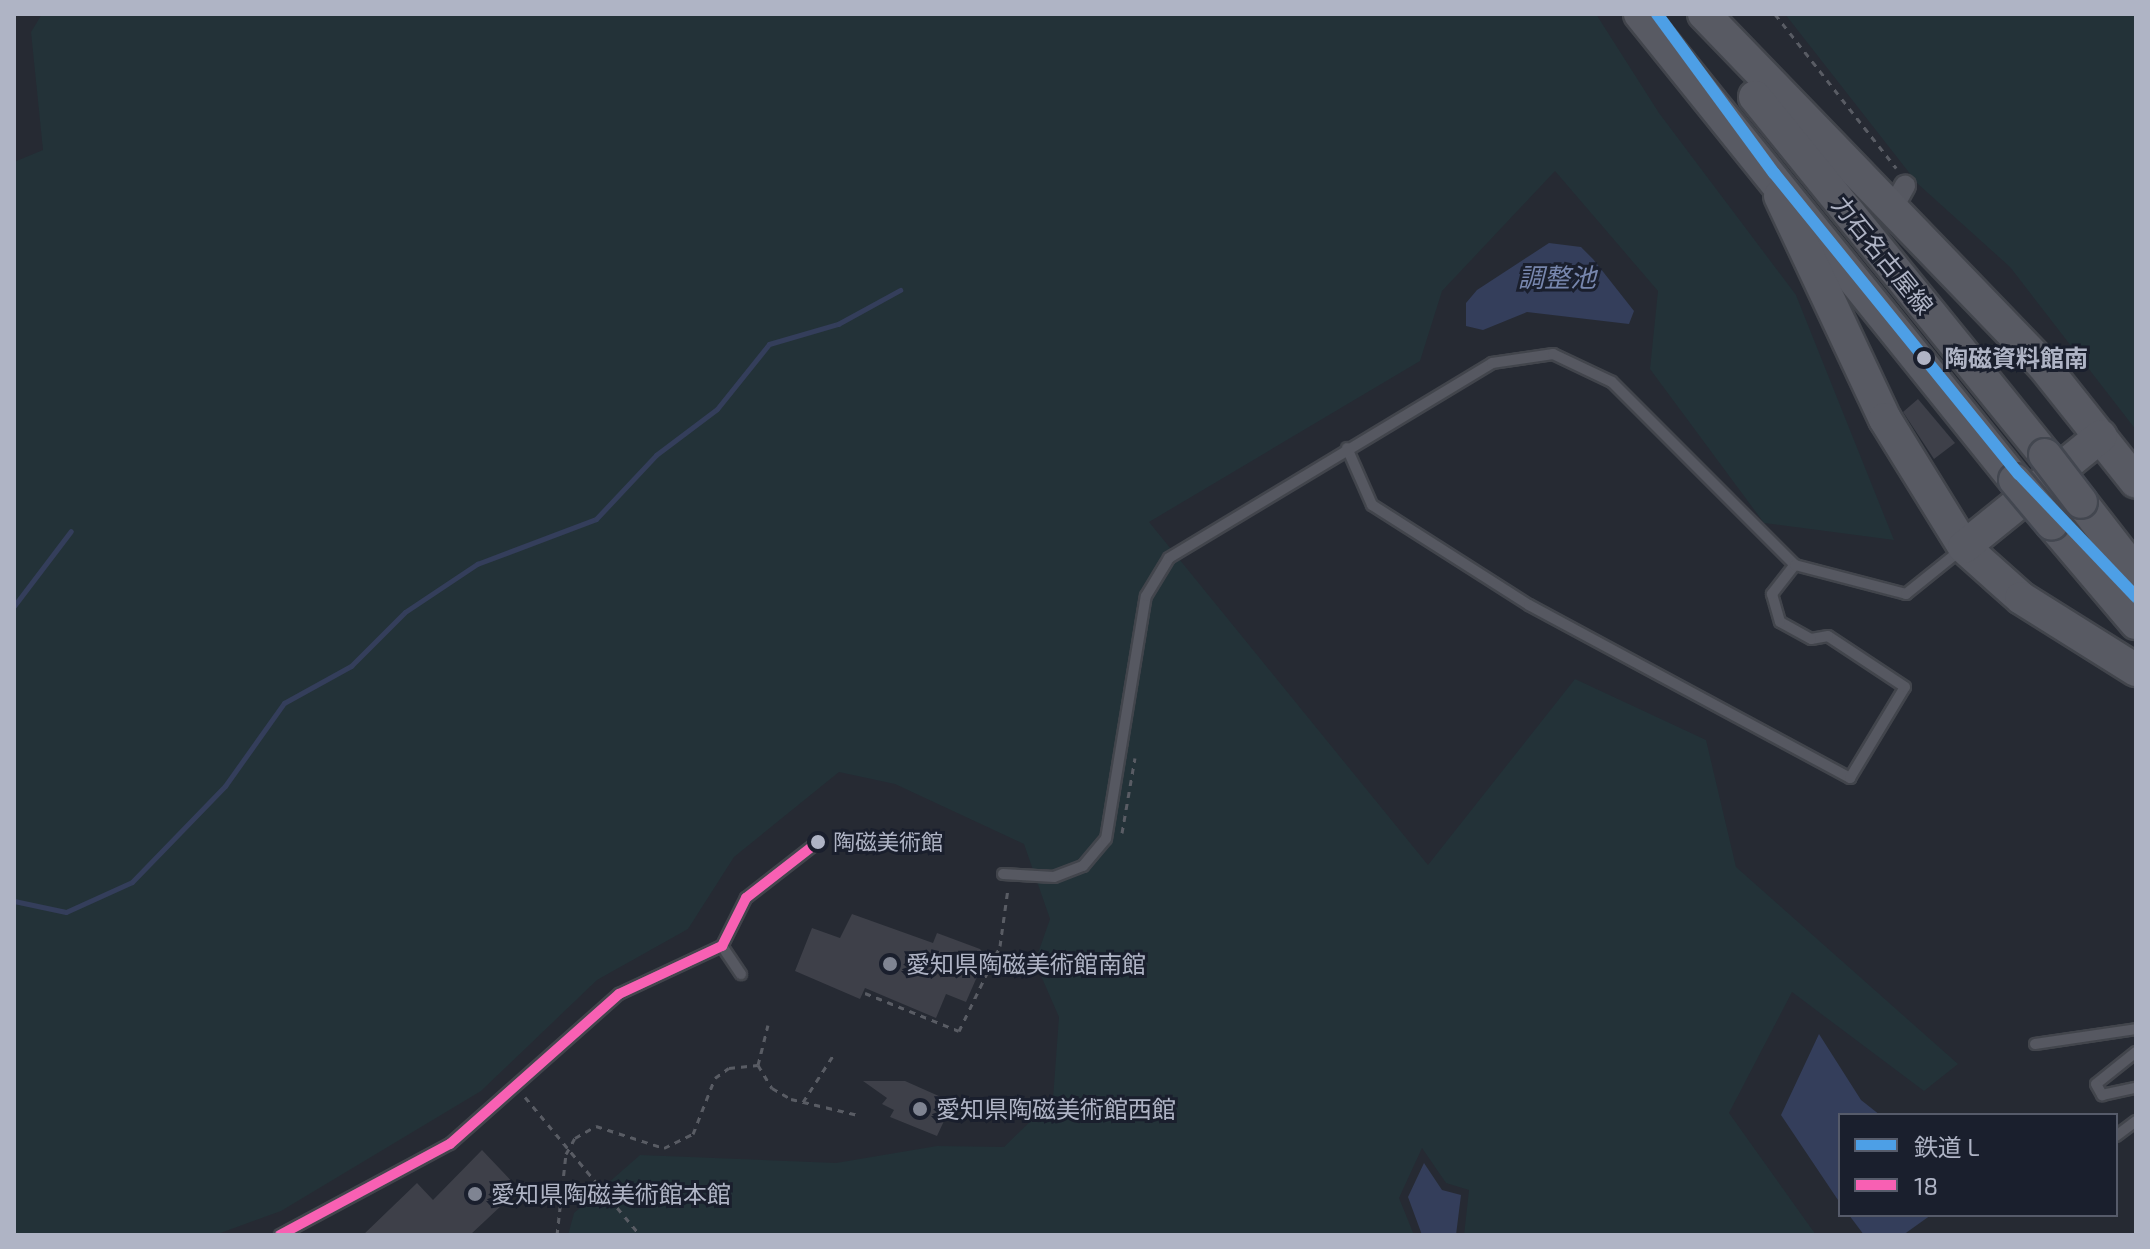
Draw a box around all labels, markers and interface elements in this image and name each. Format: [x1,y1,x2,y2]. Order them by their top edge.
street label: 力石名古屋線 [1826,190,1940,320]
water label: 調整池 [1518,261,1596,293]
place label: 陶磁資料館南 [1944,344,2088,372]
marker: 陶磁資料館南 [1911,345,1937,371]
place label: 陶磁美術館 [833,829,943,855]
marker: 陶磁美術館 [810,834,826,850]
place label: 愛知県陶磁美術館南館 [906,950,1146,978]
marker: 愛知県陶磁美術館南館 [881,955,899,973]
place label: 愛知県陶磁美術館西館 [936,1095,1176,1123]
marker: 愛知県陶磁美術館西館 [911,1100,929,1118]
legend [1838,1113,2118,1217]
text: 鉄道 L [1914,1132,1980,1161]
text: 18 [1914,1171,1938,1200]
place label: 愛知県陶磁美術館本館 [491,1180,731,1208]
marker: 愛知県陶磁美術館本館 [466,1185,484,1203]

